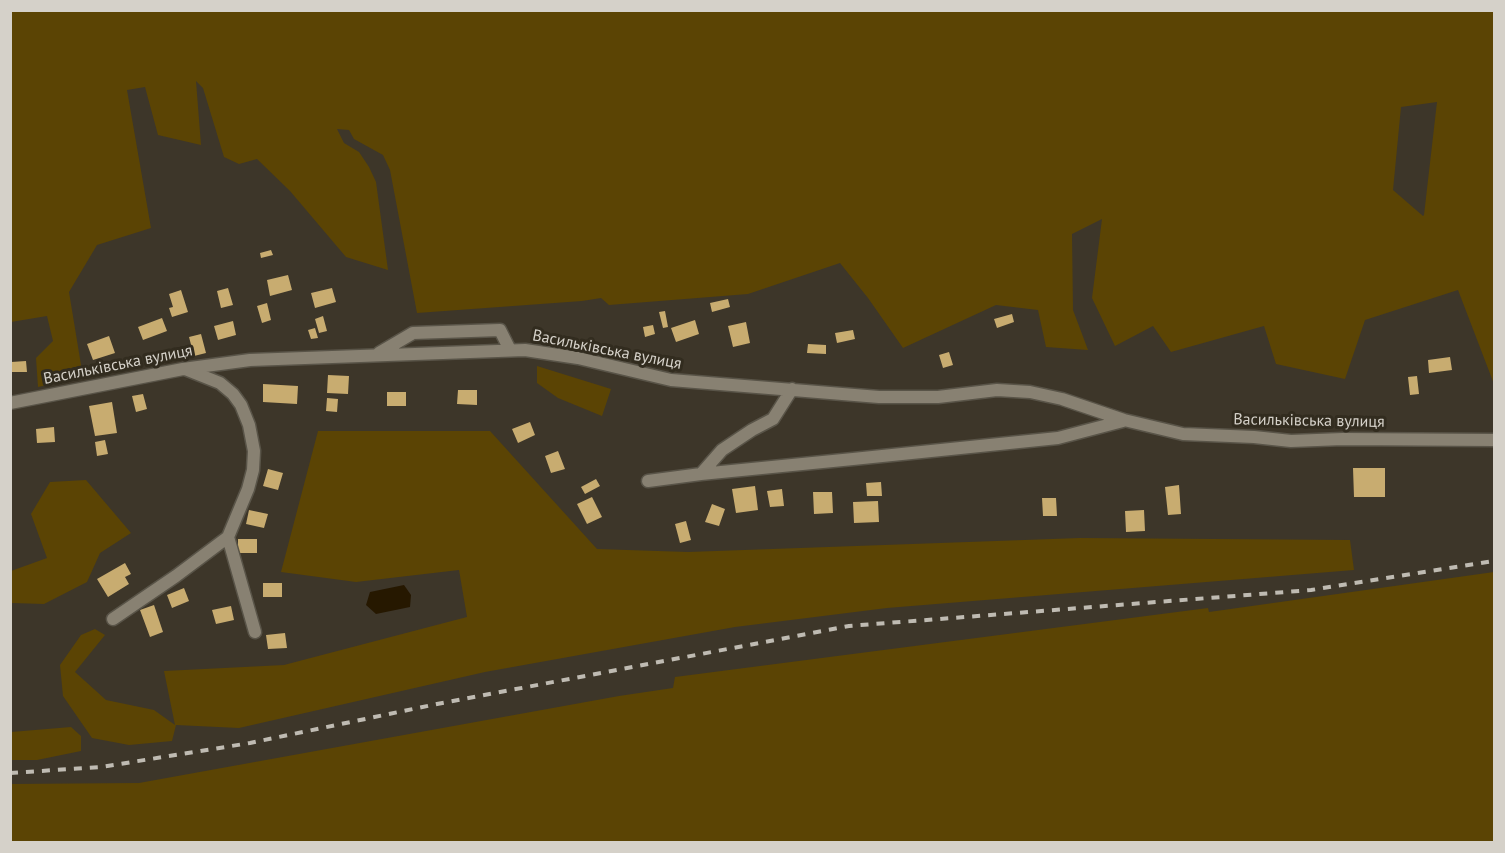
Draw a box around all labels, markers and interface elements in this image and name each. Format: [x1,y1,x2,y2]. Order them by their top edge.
street label: Васильківська вулиця [531,326,683,374]
street label: Васильківська вулиця [42,341,194,389]
street label: Васильківська вулиця [1233,410,1385,432]

